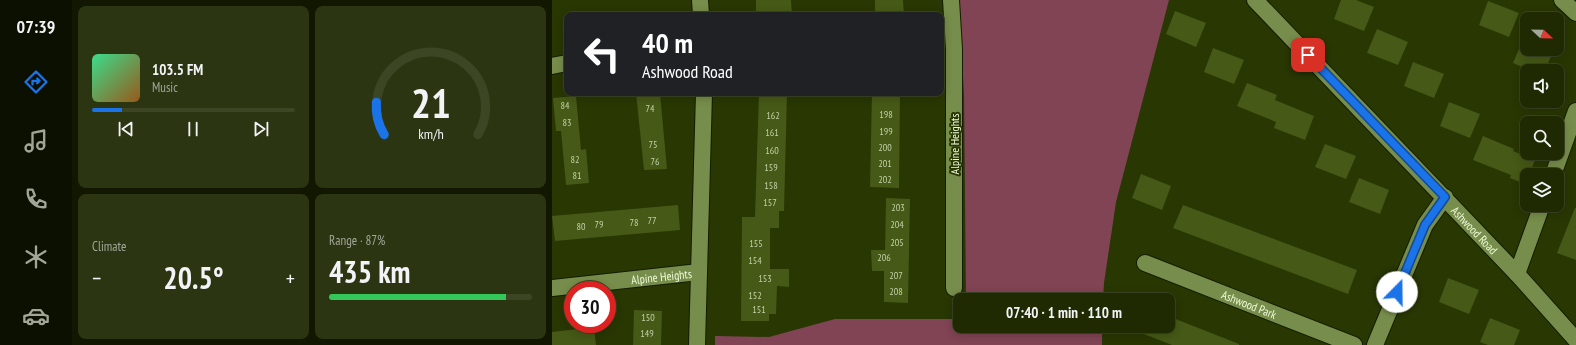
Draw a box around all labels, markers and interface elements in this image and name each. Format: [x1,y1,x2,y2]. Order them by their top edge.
north arrow [1520,12,1564,56]
map controls [1520,12,1564,212]
text: 07:39 [17,15,55,38]
text: 40 m [642,24,693,61]
icon: left [576,28,628,80]
pin [1291,38,1325,72]
icon: arrive [1297,44,1319,66]
text: 103.5 FM [152,60,203,79]
text: Ashwood Road [642,60,733,83]
button: sound [1520,64,1564,108]
icon: directions [22,68,50,96]
text: 21 [411,76,450,129]
text: Music [152,79,178,96]
house number: 84 [561,99,570,112]
house number: 74 [646,102,655,115]
house number: 198 [879,108,893,121]
house number: 162 [766,109,780,122]
street label: Alpine Heights [947,114,962,174]
house number: 83 [563,116,572,129]
button: search [1520,116,1564,160]
icon: previous [115,118,137,140]
icon: pause [182,118,204,140]
icon: next [250,118,272,140]
text: km/h [418,123,443,142]
house number: 199 [879,125,893,138]
house number: 161 [765,126,779,139]
icon: music [22,127,50,155]
house number: 75 [649,138,658,151]
house number: 200 [878,141,892,154]
house number: 160 [765,144,779,157]
house number: 82 [571,153,580,166]
house number: 76 [651,155,660,168]
house number: 201 [878,157,892,170]
house number: 159 [764,161,778,174]
button: layers [1520,168,1564,212]
house number: 81 [573,169,582,182]
house number: 202 [878,173,892,186]
house number: 158 [764,179,778,192]
icon: phone [22,185,50,213]
house number: 157 [763,196,777,209]
house number: 203 [891,201,905,214]
street label: Ashwood Road [1448,203,1501,257]
house number: 77 [648,214,657,227]
house number: 78 [630,216,639,229]
house number: 79 [595,218,604,231]
house number: 204 [890,218,904,231]
house number: 80 [577,220,586,233]
text: Range · 87% [329,232,385,249]
house number: 205 [890,236,904,249]
house number: 155 [749,237,763,250]
text: Climate [92,238,126,255]
icon: climate [22,243,50,271]
house number: 206 [877,251,891,264]
text: 435 km [329,252,410,291]
house number: 154 [748,254,762,267]
text: 20.5° [163,258,224,297]
text: − [92,264,101,292]
text: + [286,264,295,292]
street label: Alpine Heights [630,265,692,287]
house number: 207 [889,269,903,282]
position arrow [1376,271,1418,313]
house number: 153 [758,272,772,285]
speed limit sign: 30 [564,281,616,333]
house number: 208 [889,285,903,298]
street label: Ashwood Park [1220,286,1279,322]
house number: 152 [748,289,762,302]
icon: car [22,302,50,330]
house number: 151 [752,303,766,316]
text: 07:40 · 1 min · 110 m [1006,303,1122,322]
house number: 150 [641,311,655,324]
house number: 149 [640,327,654,340]

